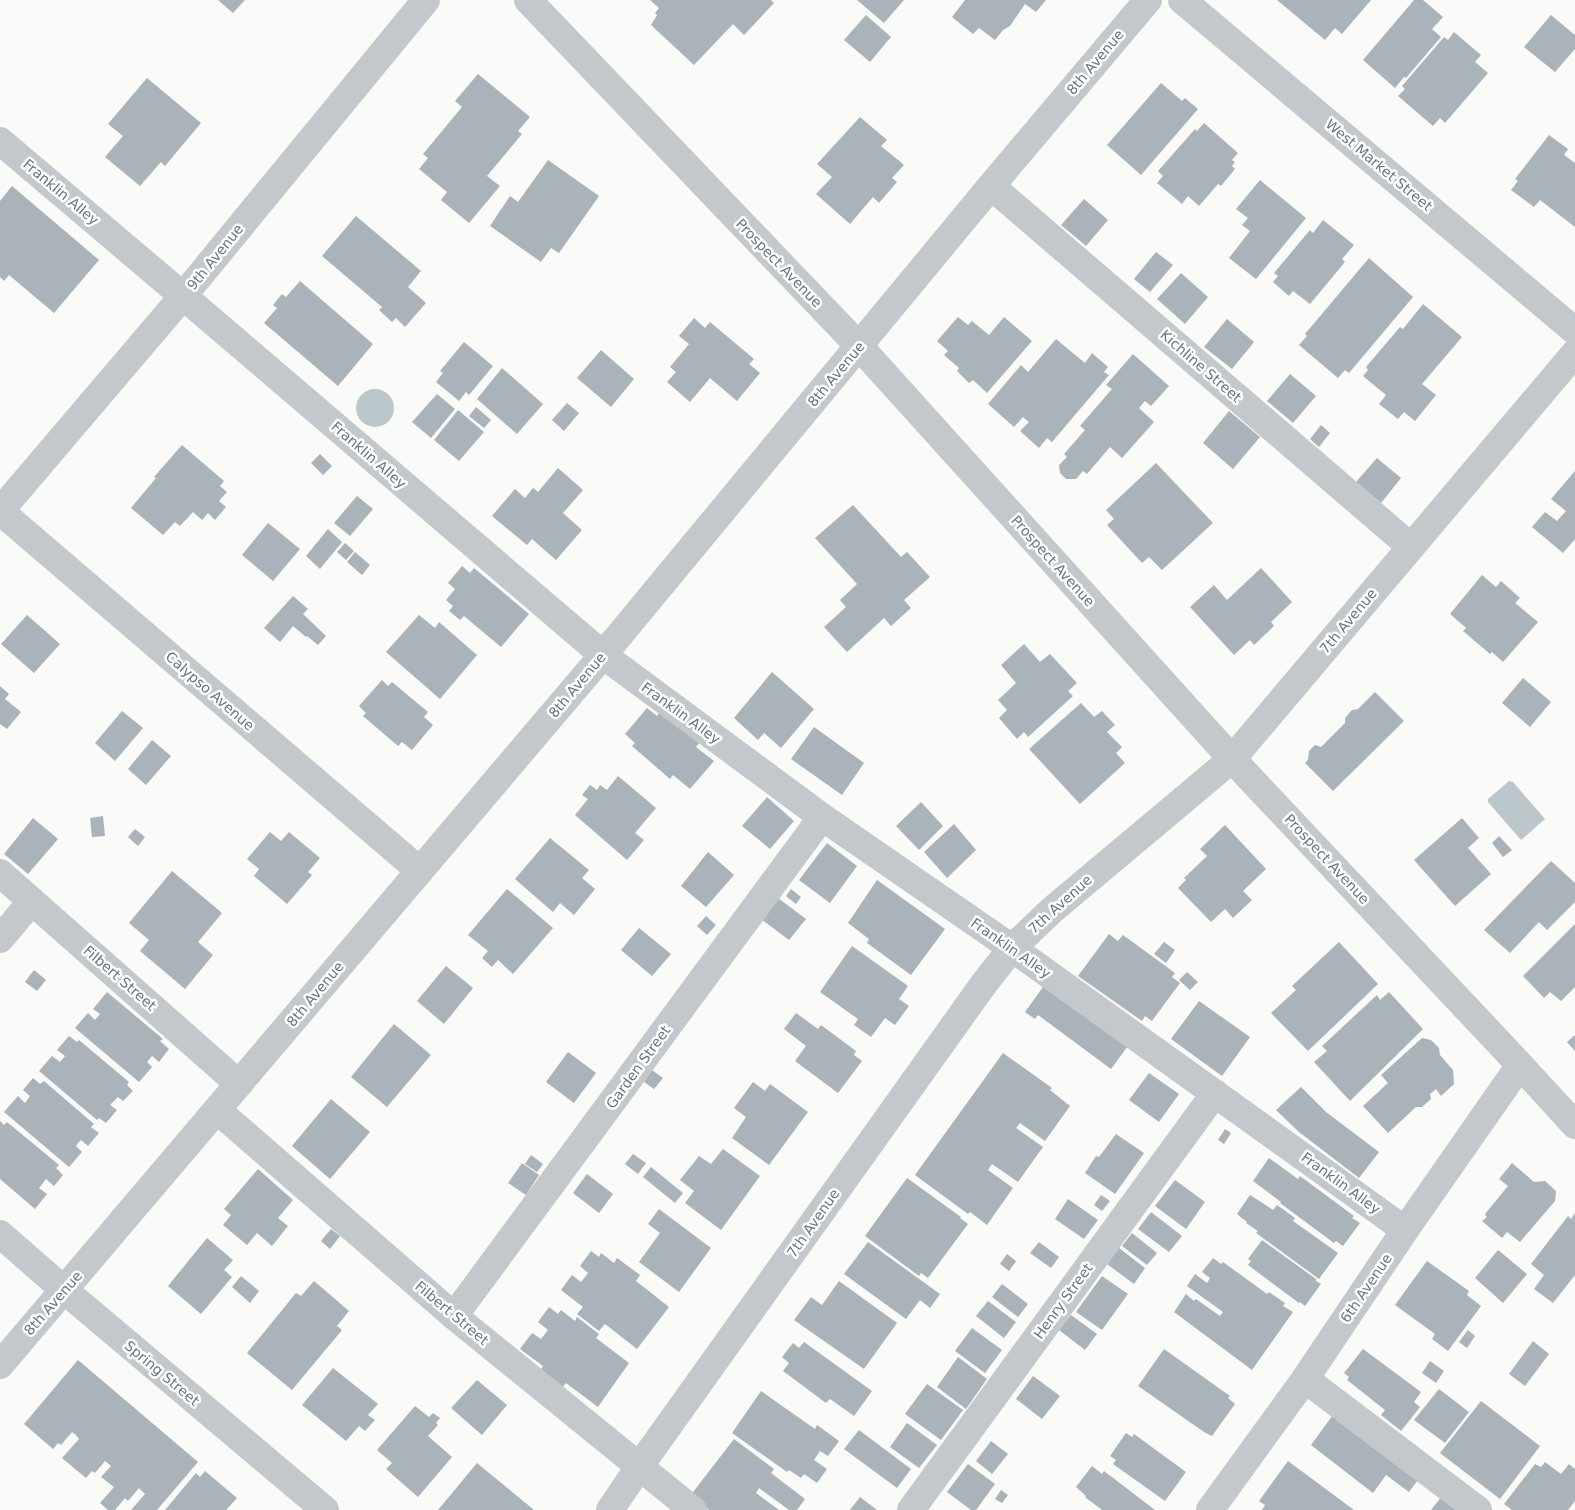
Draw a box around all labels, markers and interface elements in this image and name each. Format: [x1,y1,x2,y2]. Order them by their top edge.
street label: 8th Avenue [1063,26,1127,98]
street label: West Market Street [1323,116,1436,215]
street label: Franklin Alley [20,156,102,228]
street label: Prospect Avenue [733,215,825,311]
street label: 9th Avenue [184,221,246,293]
street label: Kichline Street [1157,327,1245,406]
street label: 8th Avenue [804,338,868,410]
street label: Franklin Alley [328,418,410,492]
street label: Prospect Avenue [1008,512,1098,610]
street label: 7th Avenue [1316,585,1380,657]
street label: Calypso Avenue [163,648,257,734]
street label: 8th Avenue [545,649,609,721]
street label: Franklin Alley [638,679,724,747]
street label: Prospect Avenue [1281,811,1373,907]
street label: 7th Avenue [1025,871,1095,937]
street label: Franklin Alley [968,915,1054,981]
street label: Filbert Street [81,942,160,1014]
street label: 8th Avenue [283,958,347,1030]
street label: Garden Street [603,1022,674,1111]
street label: Franklin Alley [1298,1149,1384,1217]
street label: 7th Avenue [784,1186,842,1260]
street label: 6th Avenue [1337,1250,1395,1326]
street label: Henry Street [1030,1260,1096,1342]
street label: 8th Avenue [21,1268,85,1338]
street label: Filbert Street [412,1278,492,1349]
street label: Spring Street [122,1337,203,1409]

